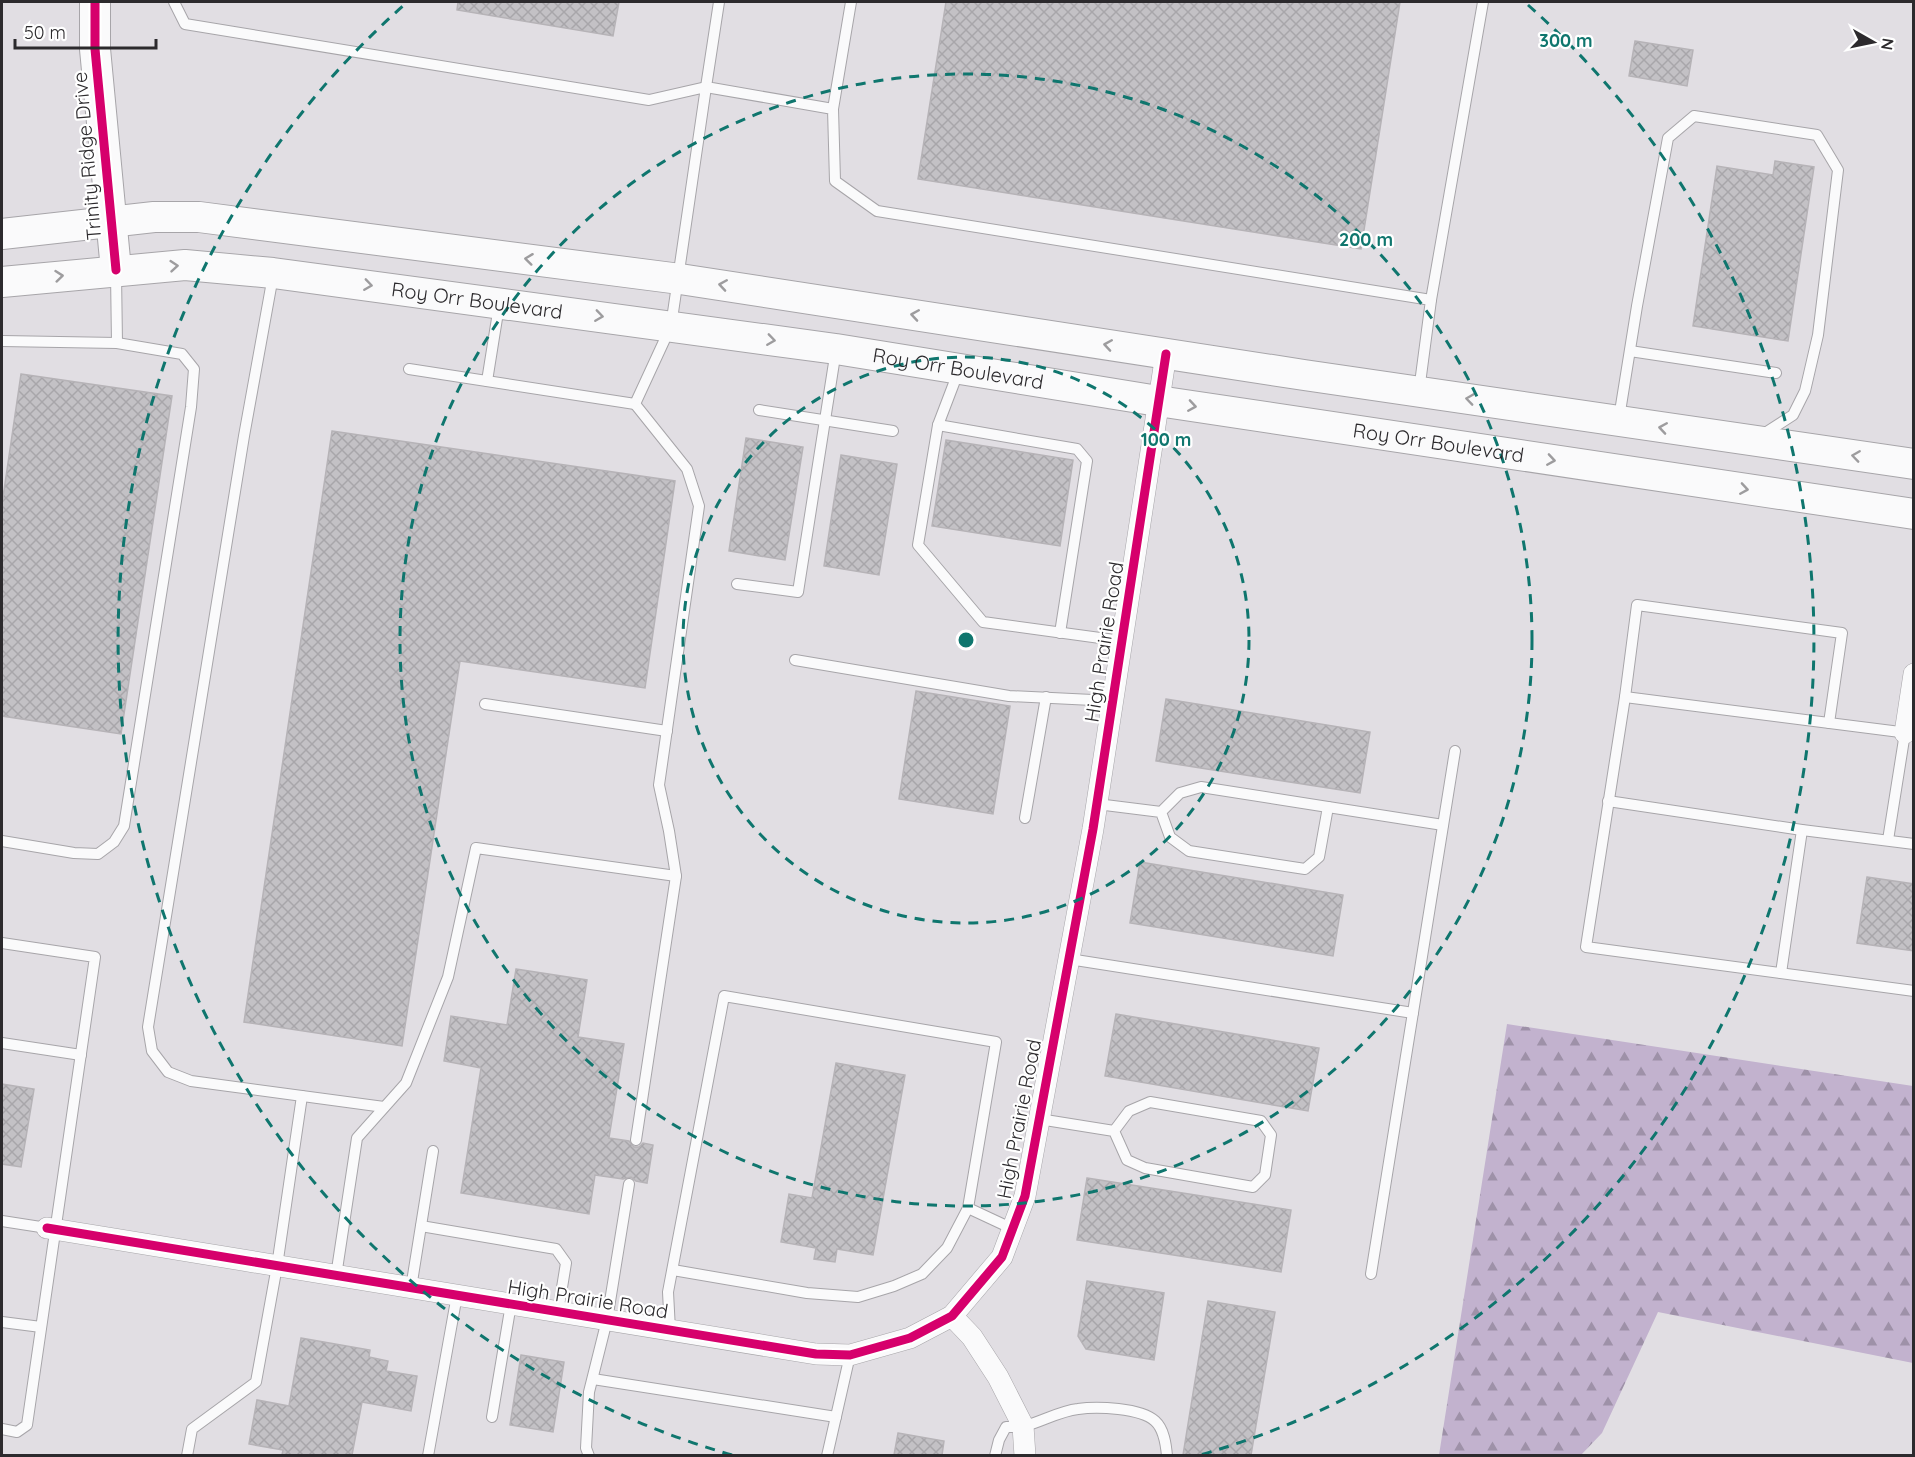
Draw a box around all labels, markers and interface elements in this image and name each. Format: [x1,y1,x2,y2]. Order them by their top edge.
scale bar [15,12,156,50]
north arrow [1843,12,1903,72]
text: 50 m [24,21,66,44]
text: 300 m [1539,29,1593,52]
text: N [1877,37,1899,52]
street label: Trinity Ridge Drive [67,71,106,241]
text: 200 m [1339,228,1393,251]
one-way arrow [525,254,534,266]
one-way arrow [170,259,179,272]
one-way arrow [54,270,63,283]
street label: Roy Orr Boulevard [390,276,564,324]
one-way arrow [363,279,372,291]
one-way arrow [718,280,727,292]
one-way arrow [595,310,604,322]
one-way arrow [911,310,920,322]
one-way arrow [766,334,776,346]
one-way arrow [1104,339,1114,352]
street label: Roy Orr Boulevard [871,342,1045,394]
one-way arrow [1465,393,1475,406]
one-way arrow [1187,400,1196,412]
street label: Roy Orr Boulevard [1351,417,1526,468]
one-way arrow [1658,422,1667,434]
text: 100 m [1141,428,1191,451]
one-way arrow [1851,450,1860,462]
one-way arrow [1546,453,1555,465]
one-way arrow [1739,482,1748,494]
street label: High Prairie Road [1078,560,1129,724]
centre of rings [956,630,976,650]
street label: High Prairie Road [991,1037,1046,1201]
street label: High Prairie Road [506,1273,670,1324]

